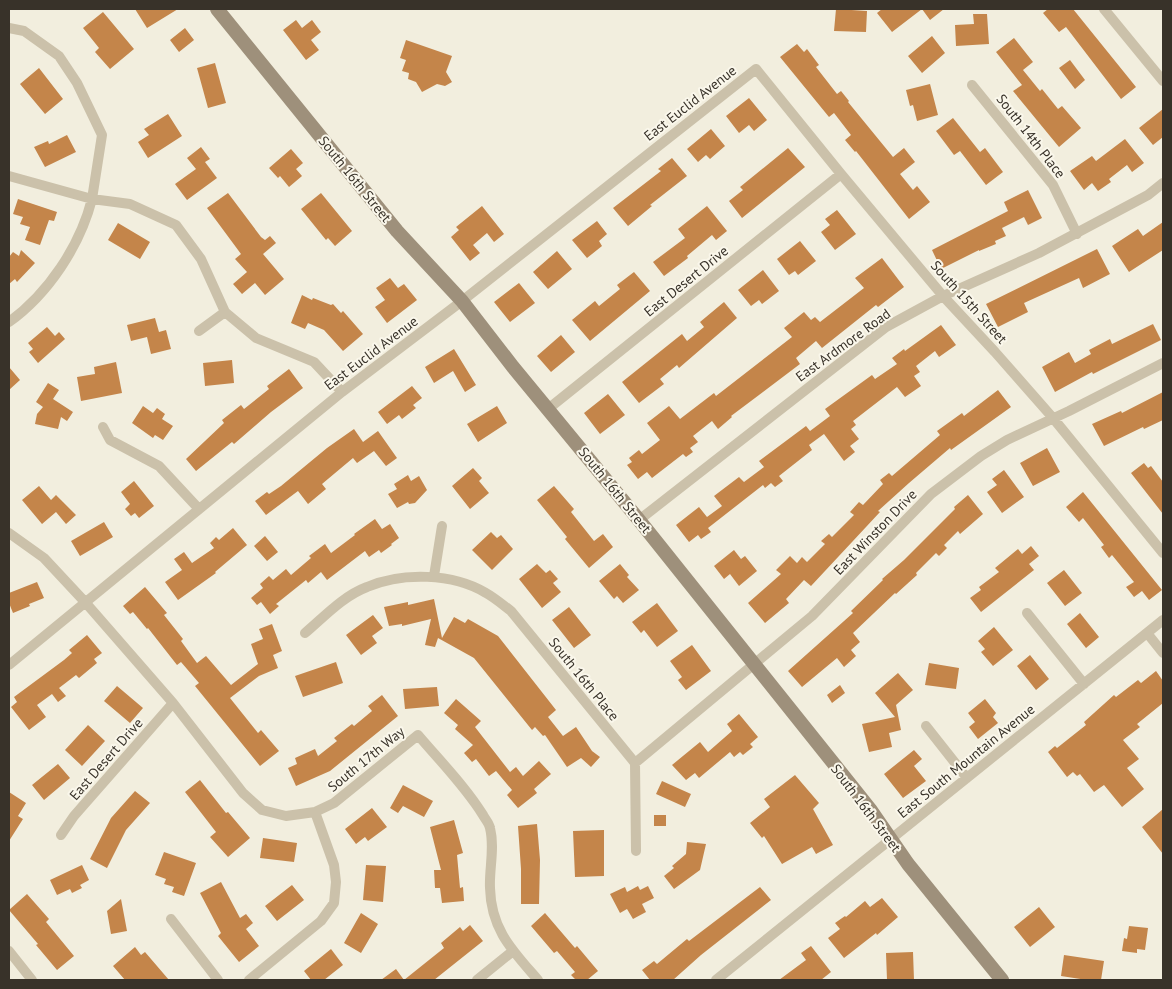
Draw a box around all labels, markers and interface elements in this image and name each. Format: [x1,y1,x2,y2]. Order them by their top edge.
street label: East Euclid Avenue [640,61,740,145]
street label: South 14th Place [993,90,1069,182]
street label: South 16th Street [315,132,395,226]
street label: East Desert Drive [640,242,732,320]
street label: South 15th Street [927,257,1011,348]
street label: East Ardmore Road [792,305,894,385]
street label: East Euclid Avenue [321,312,421,394]
street label: South 16th Street [575,443,655,537]
street label: East Winston Drive [830,485,920,579]
street label: South 16th Place [545,634,623,724]
street label: East South Mountain Avenue [894,700,1038,822]
street label: East Desert Drive [65,714,147,804]
street label: South 17th Way [324,722,409,796]
street label: South 16th Street [827,760,905,856]

